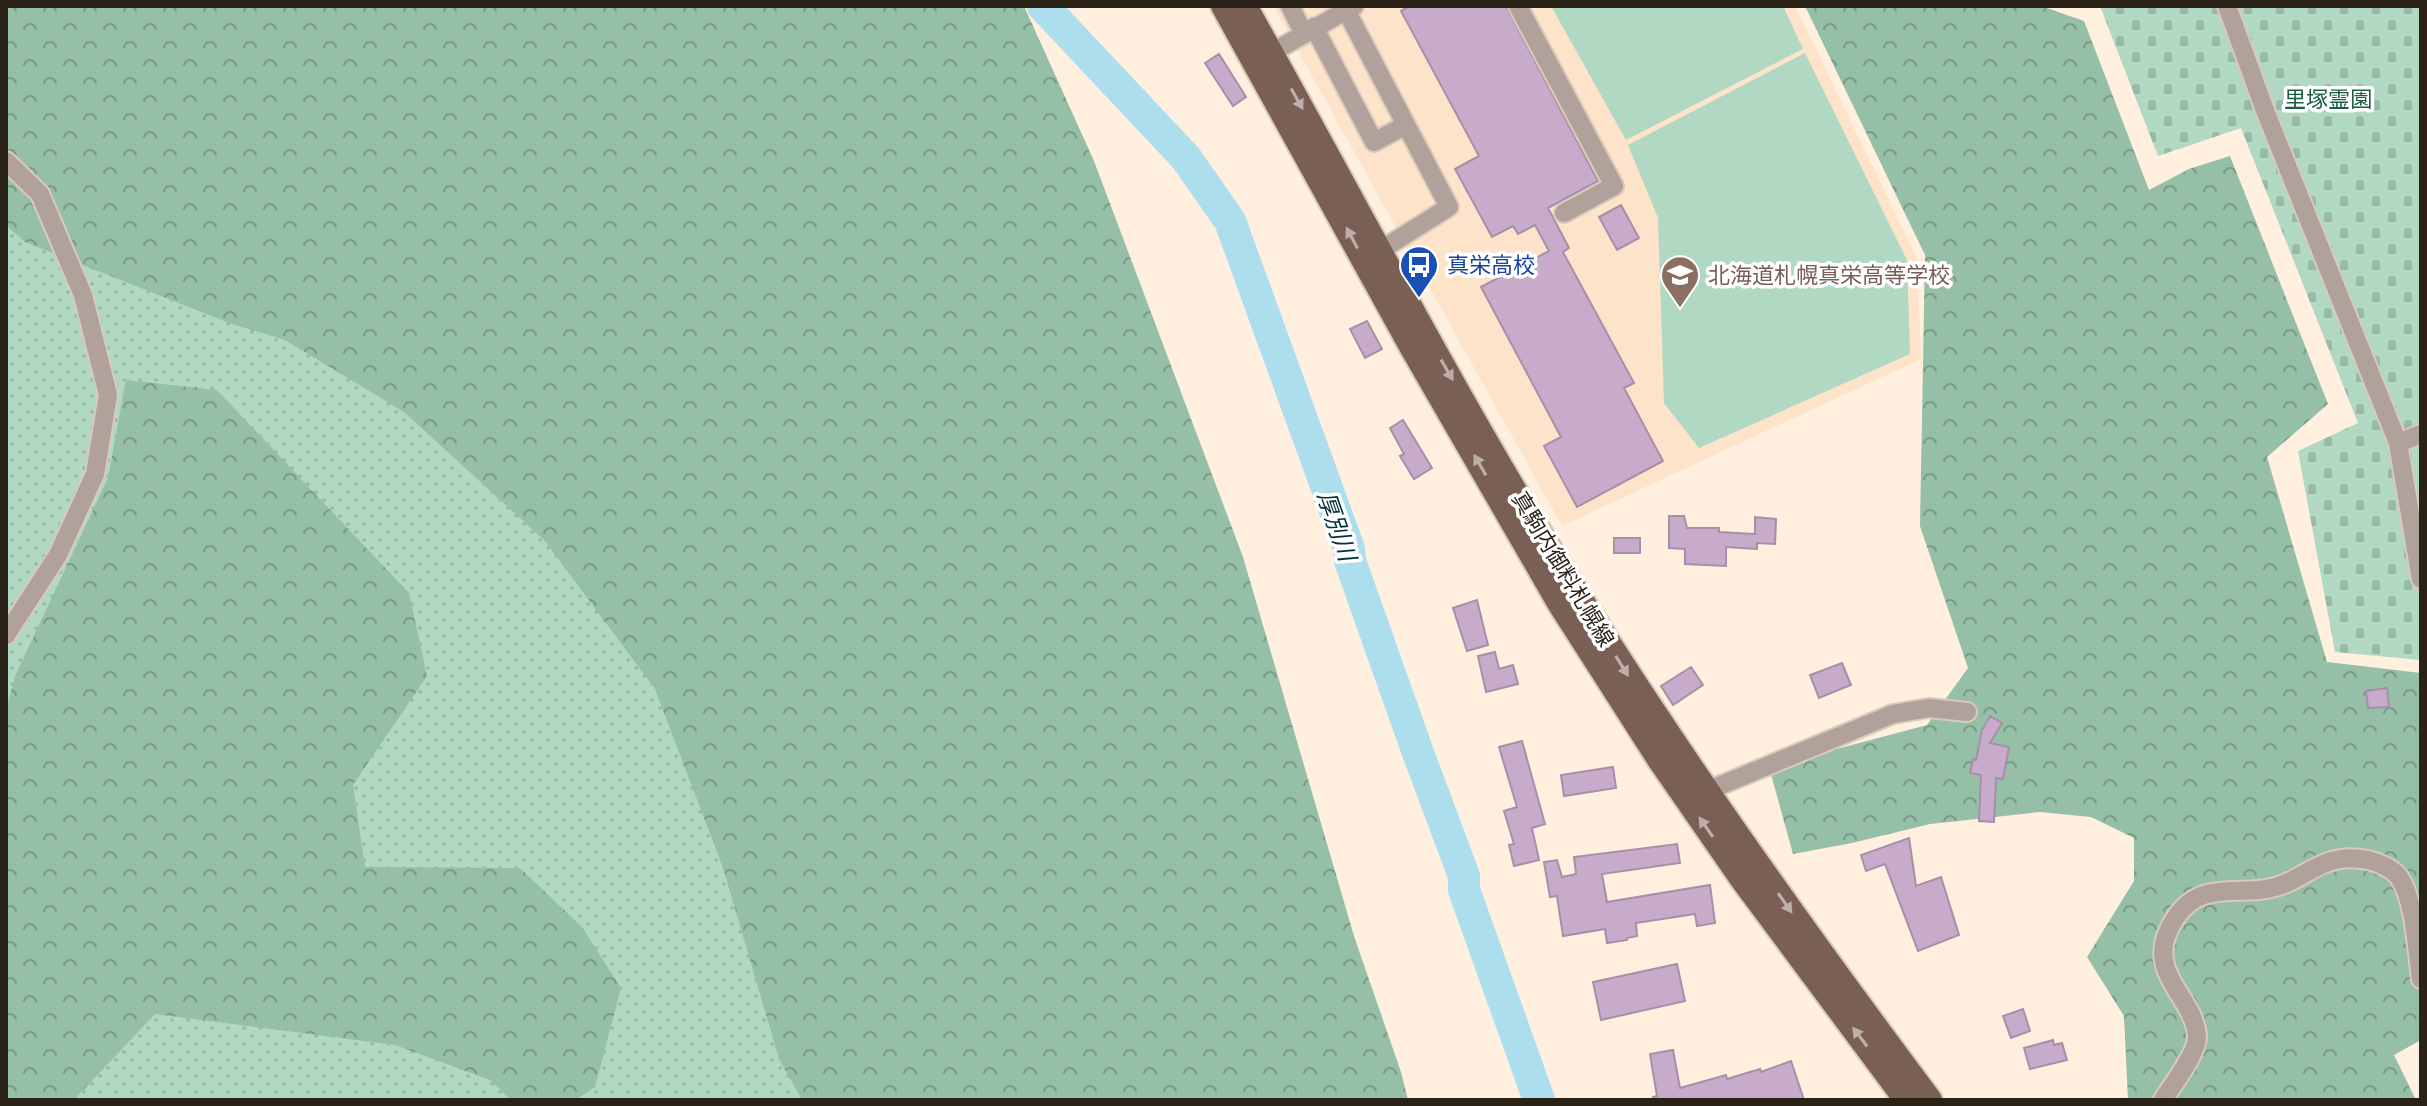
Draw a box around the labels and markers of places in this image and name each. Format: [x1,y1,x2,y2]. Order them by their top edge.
bus stop icon: 真栄高校 [1398,244,1440,299]
place label: 真栄高校 [1447,251,1535,280]
school or university icon: 北海道札幌真栄高等学校 [1659,254,1701,309]
place label: 北海道札幌真栄高等学校 [1708,261,1950,290]

